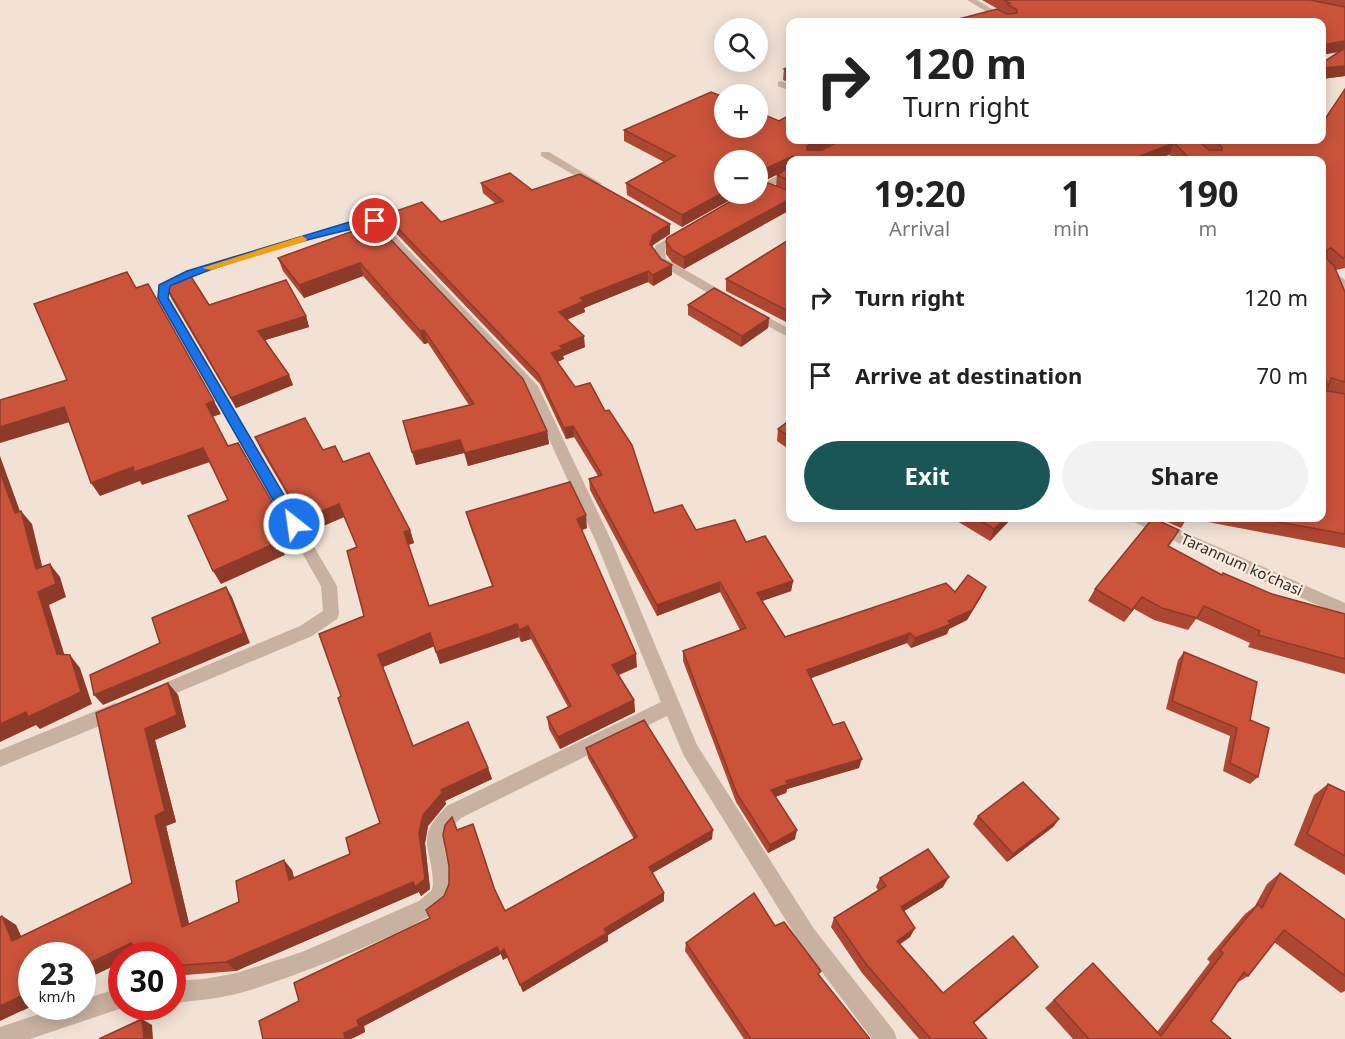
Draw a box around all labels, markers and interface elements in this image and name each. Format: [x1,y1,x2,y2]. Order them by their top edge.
map controls [714,18,768,204]
button: search [714,18,768,72]
text: 120 m [903,34,1027,91]
icon: right [804,42,882,120]
button: + [714,84,768,138]
text: Turn right [903,88,1029,125]
button: − [714,150,768,204]
text: 19:20 [873,169,966,218]
text: 1 [1061,169,1082,218]
text: 190 [1177,169,1239,218]
pin [349,195,400,246]
icon: arrive [358,204,391,237]
text: Arrival [889,215,950,242]
text: min [1053,215,1089,242]
text: m [1198,215,1217,242]
icon: right [804,281,837,314]
text: Turn right [855,282,965,312]
text: 120 m [1244,282,1308,312]
icon: arrive [804,359,837,392]
text: Arrive at destination [855,360,1082,390]
text: 70 m [1257,360,1308,390]
button: Exit [804,441,1050,510]
button: Share [1062,441,1308,510]
position arrow [262,492,326,556]
street label: Tarannum koʻchasi [1178,528,1306,600]
speed limit sign: 30 [108,942,186,1020]
text: 23 [40,953,74,994]
text: km/h [39,986,75,1006]

